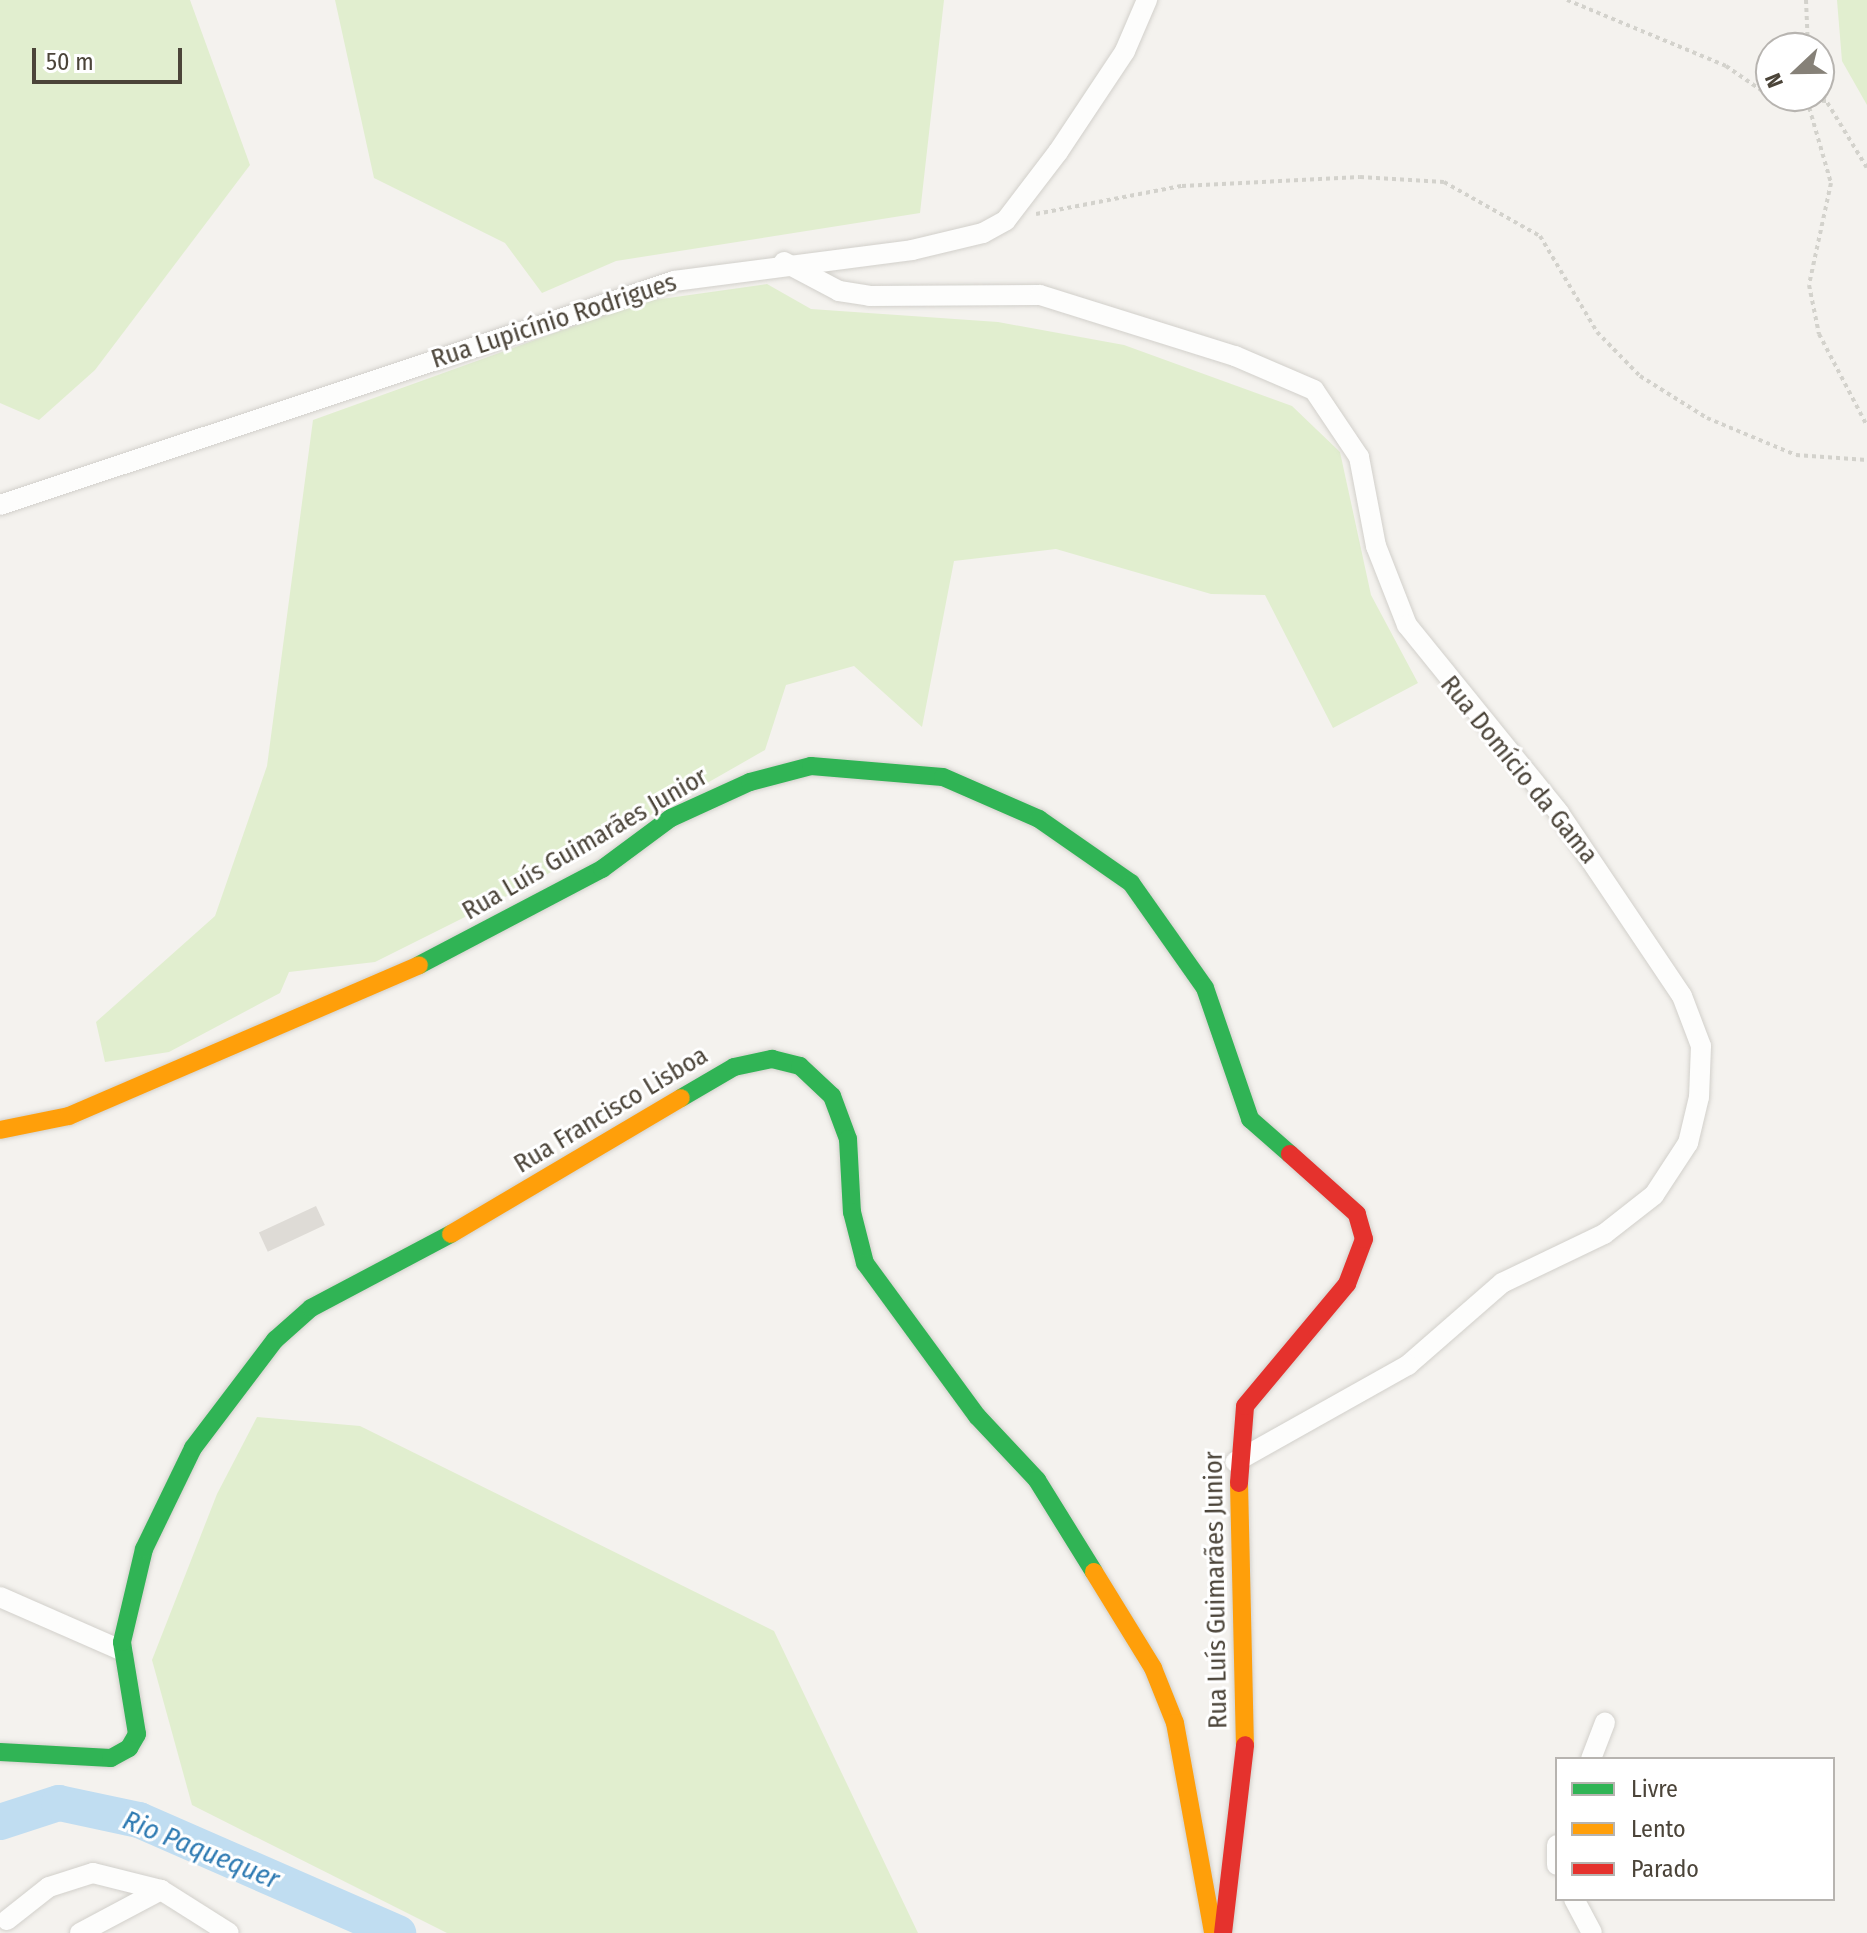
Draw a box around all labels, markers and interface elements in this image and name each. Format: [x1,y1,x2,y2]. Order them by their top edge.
scale bar [36,32,186,82]
north arrow [1755,32,1835,112]
text: 50 m [46,48,94,76]
text: N [1759,69,1789,92]
street label: Rua Lupicínio Rodrigues [427,267,681,375]
street label: Rua Domício da Gama [1434,670,1604,870]
street label: Rua Luís Guimarães Junior [457,761,713,927]
street label: Rua Francisco Lisboa [509,1040,713,1180]
street label: Rua Luís Guimarães Junior [1198,1451,1234,1729]
legend [1555,1757,1835,1901]
text: Livre [1631,1775,1678,1803]
water label: Rio Paquequer [118,1803,284,1897]
text: Lento [1631,1815,1686,1843]
text: Parado [1631,1855,1699,1883]

